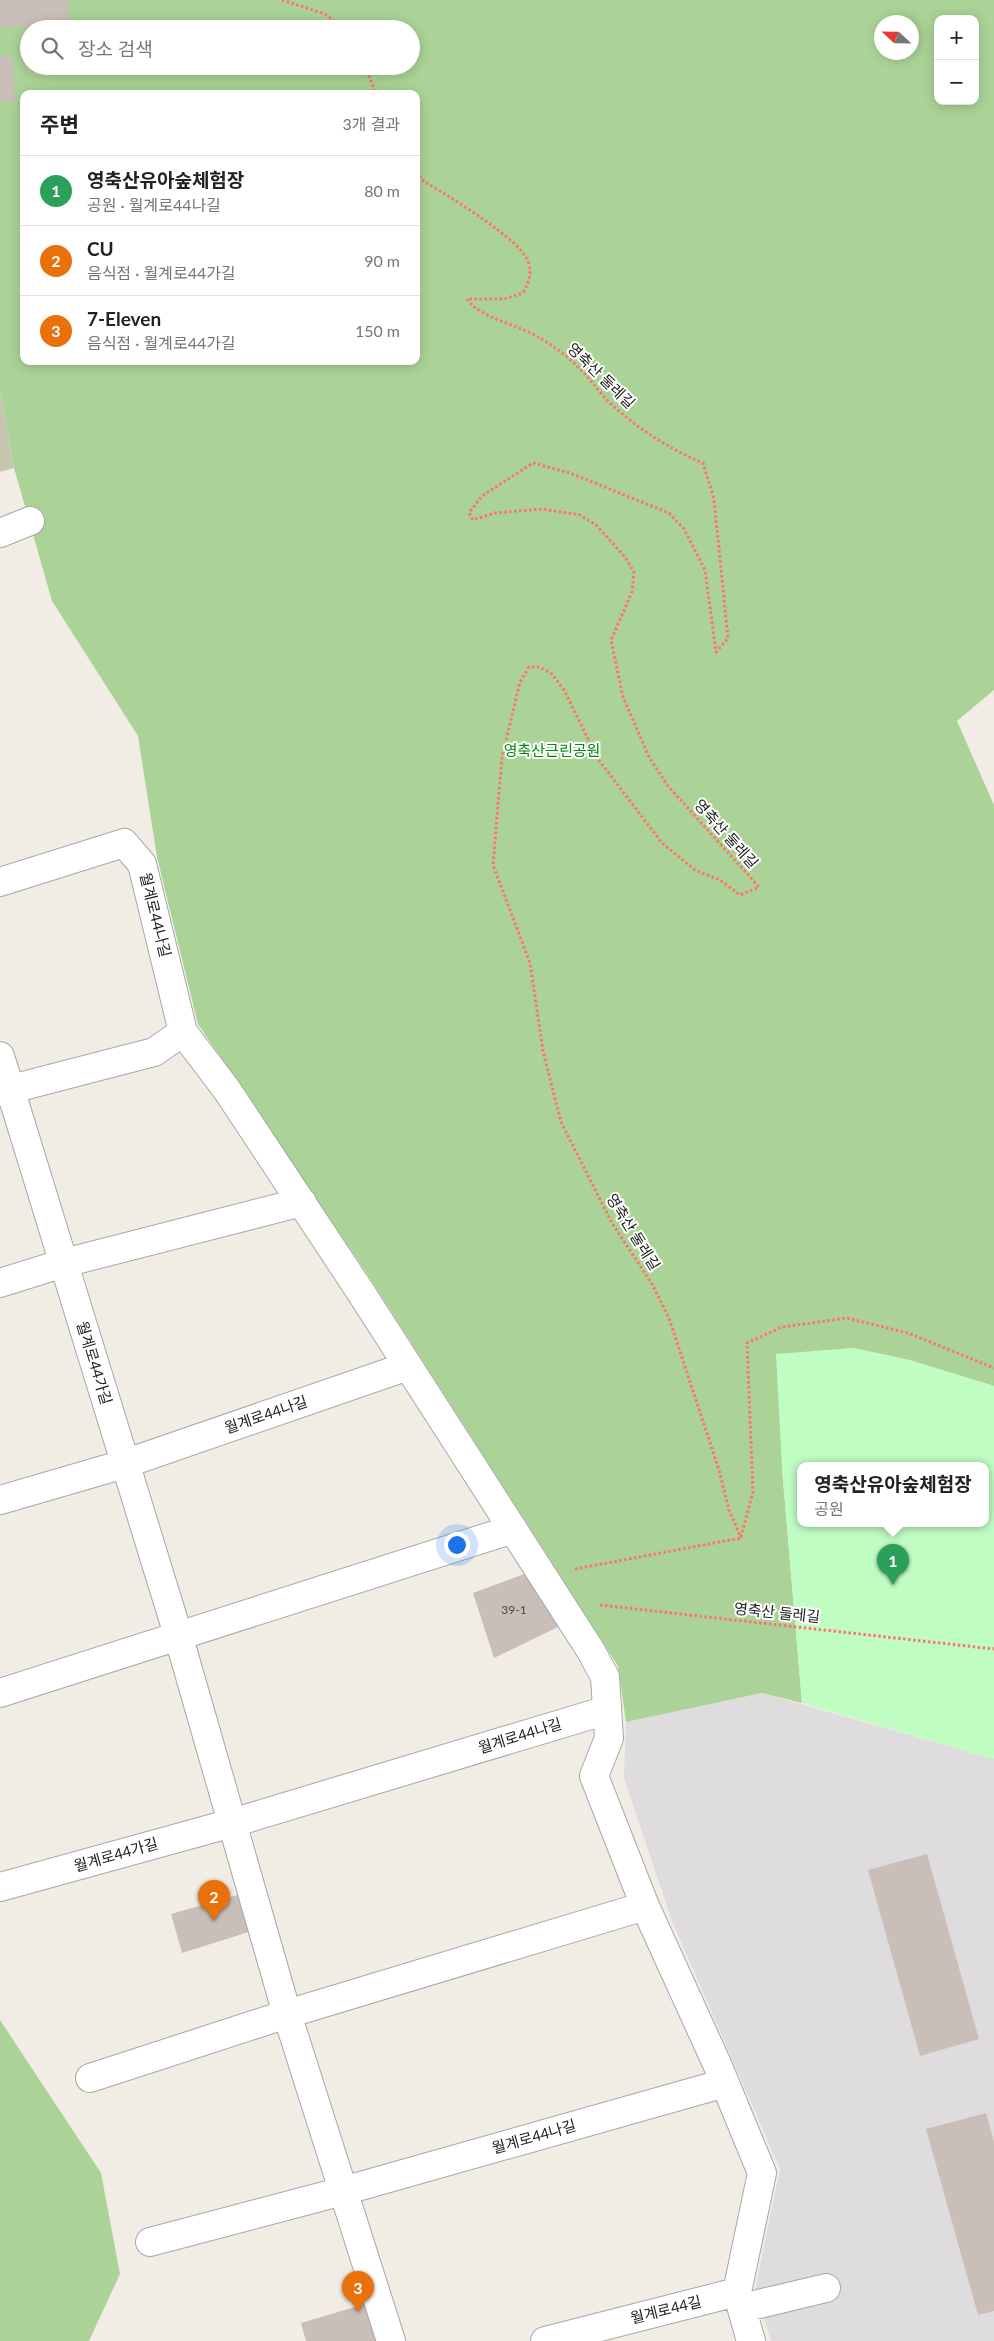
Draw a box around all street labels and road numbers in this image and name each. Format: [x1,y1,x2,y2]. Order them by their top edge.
street label: 영축산 둘레길 [564,339,639,412]
street label: 영축산 둘레길 [691,795,762,872]
street label: 월계로44나길 [137,871,175,959]
street label: 영축산 둘레길 [603,1190,664,1273]
street label: 월계로44가길 [74,1319,116,1407]
street label: 월계로44나길 [222,1391,309,1437]
street label: 영축산 둘레길 [733,1599,821,1625]
street label: 월계로44나길 [476,1714,564,1756]
street label: 월계로44가길 [72,1833,160,1875]
street label: 월계로44나길 [490,2115,578,2157]
street label: 월계로44길 [628,2292,703,2327]

